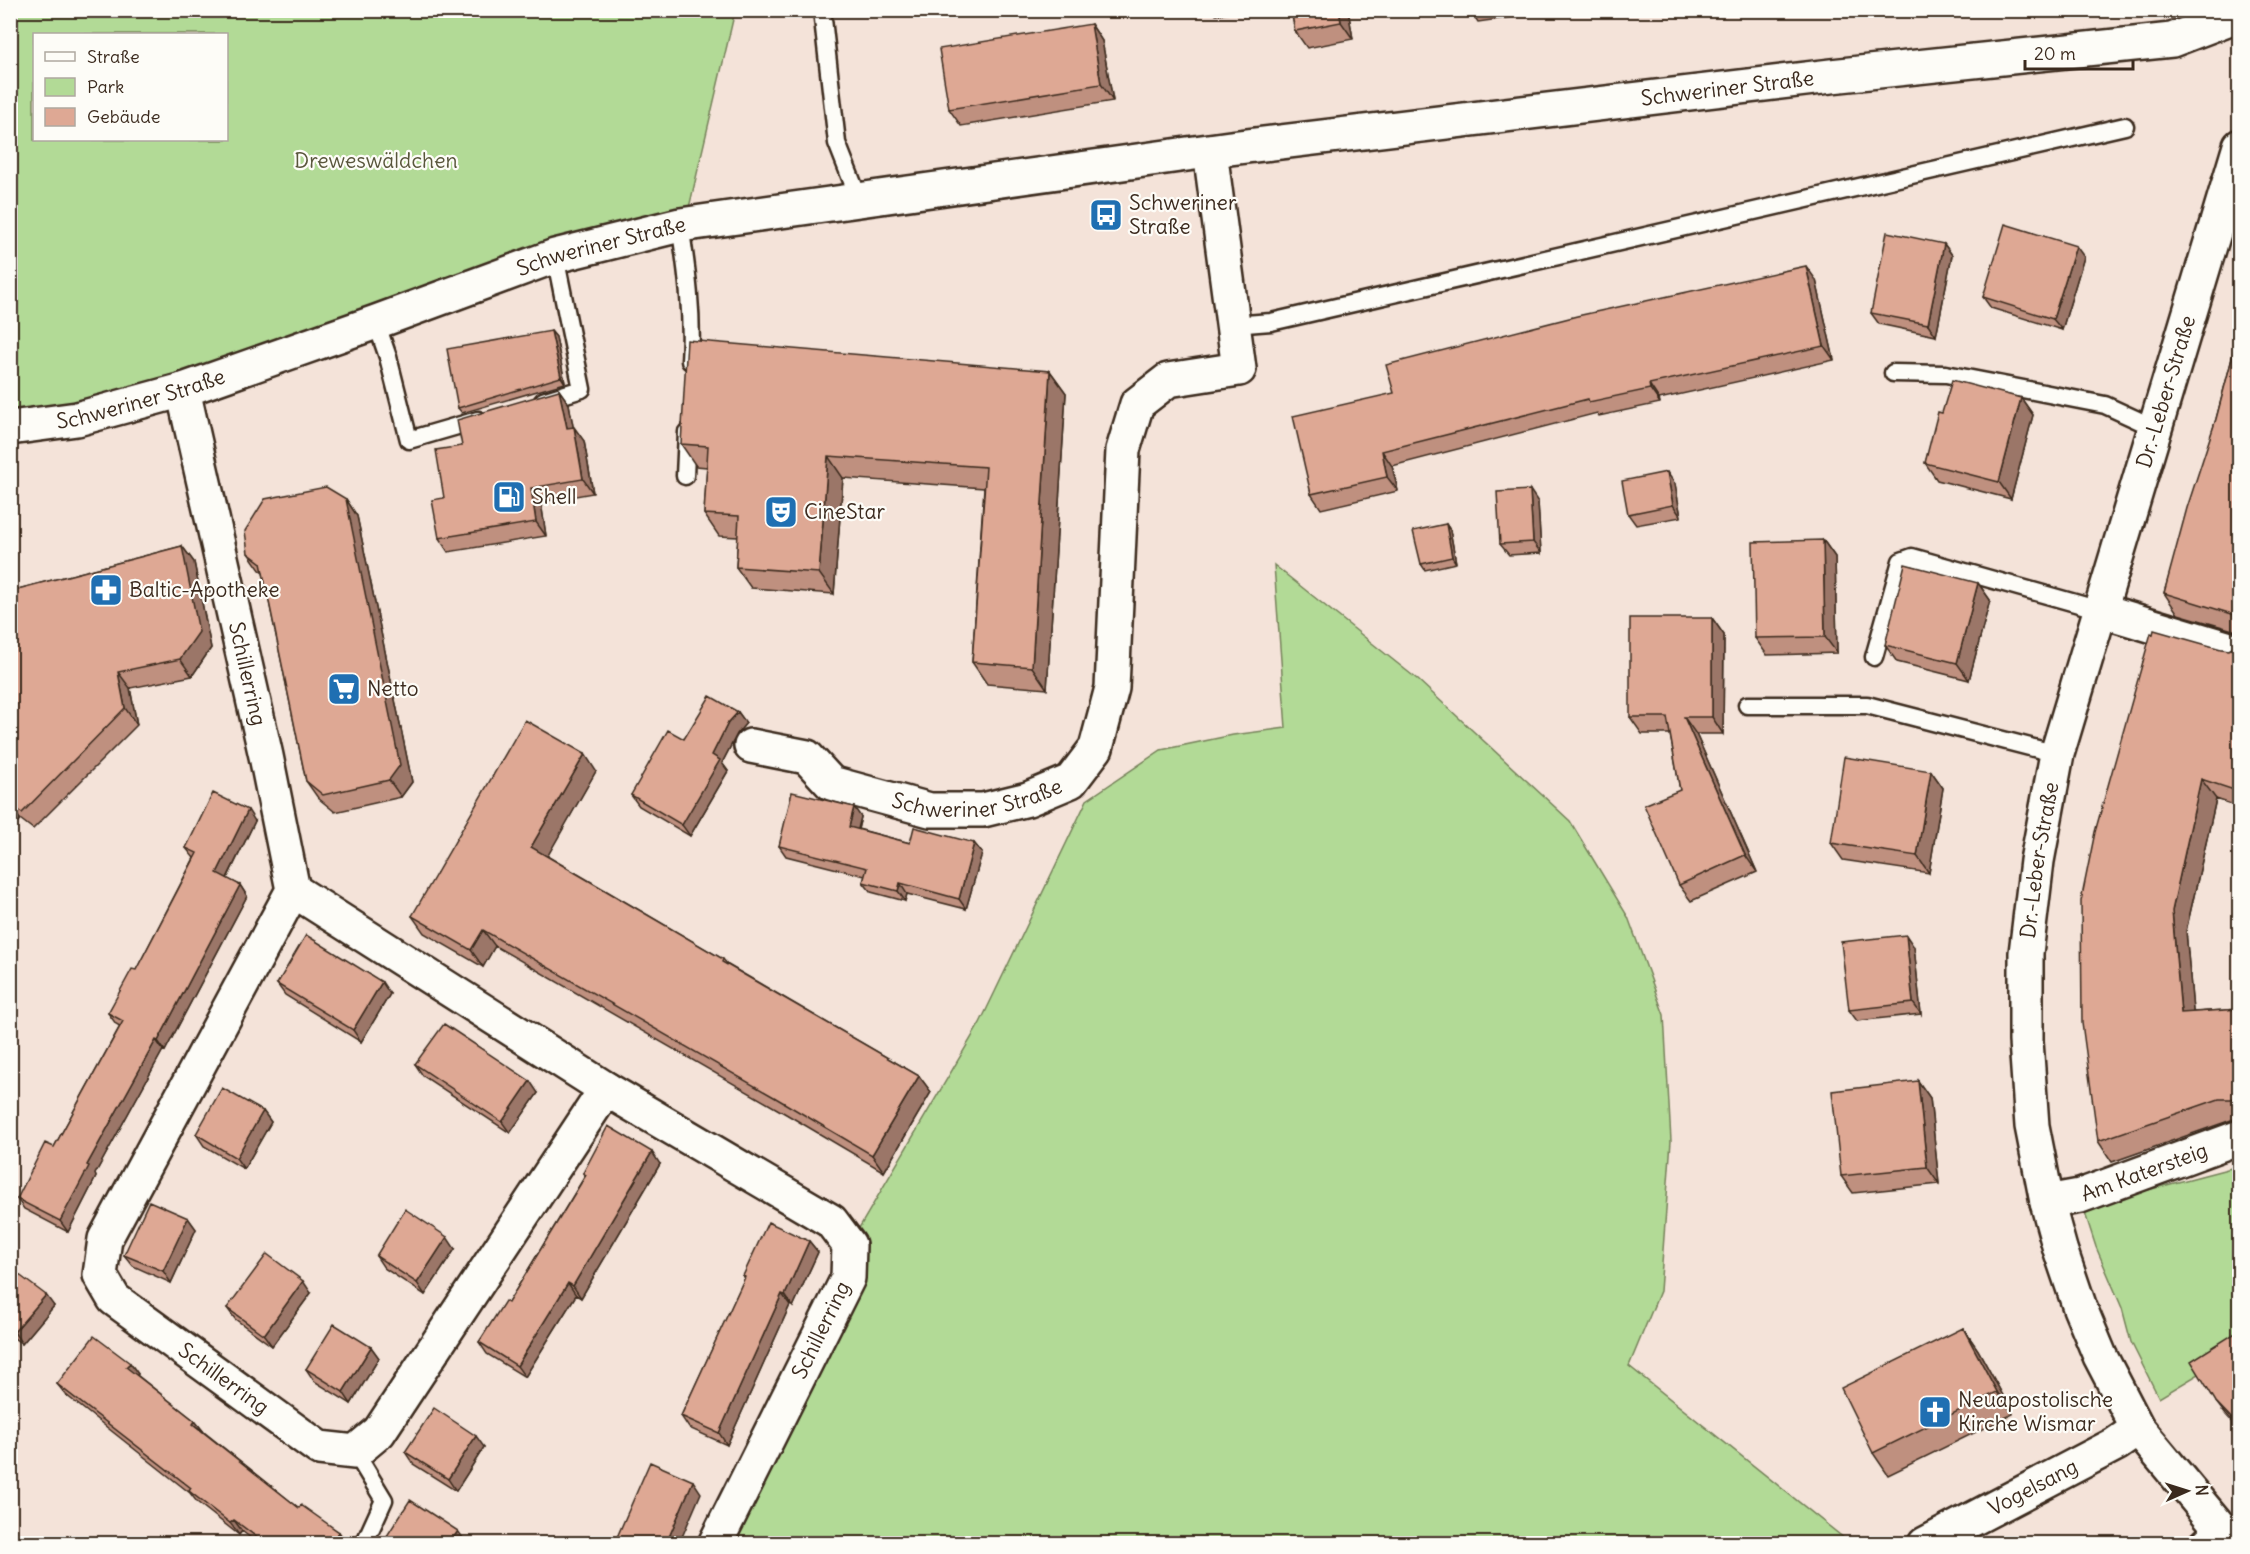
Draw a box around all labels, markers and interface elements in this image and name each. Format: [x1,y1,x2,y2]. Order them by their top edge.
legend [33,33,228,141]
scale bar [2025,33,2133,71]
text: 20 m [2034,42,2076,65]
text: Straße [87,45,140,68]
street label: Schweriner Straße [1639,64,1815,112]
text: Park [87,75,124,98]
text: Gebäude [87,105,160,128]
park label: Dreweswäldchen [294,147,458,174]
place label: Schweriner Straße [1129,189,1237,240]
bus stop icon: Schweriner Straße [1088,197,1124,233]
street label: Schweriner Straße [513,210,688,282]
street label: Dr.-Leber-Straße [2130,312,2201,471]
street label: Schweriner Straße [55,362,228,435]
fuel station icon: Shell [491,479,527,515]
place label: Shell [532,483,577,510]
theatre icon: CineStar [763,494,799,530]
place label: CineStar [804,498,885,525]
pharmacy icon: Baltic-Apotheke [88,572,124,608]
place label: Baltic-Apotheke [129,576,280,603]
street label: Schillerring [223,619,273,728]
supermarket icon: Netto [326,671,362,707]
place label: Netto [367,675,419,702]
street label: Schweriner Straße [889,772,1066,824]
street label: Dr.-Leber-Straße [2014,780,2064,940]
street label: Am Katersteig [2077,1136,2211,1207]
street label: Schillerring [785,1276,856,1383]
street label: Schillerring [173,1336,275,1420]
place label: Neuapostolische Kirche Wismar [1958,1386,2113,1437]
church icon: Neuapostolische Kirche Wismar [1917,1394,1953,1430]
street label: Vogelsang [1983,1452,2082,1522]
north arrow [2157,1461,2217,1521]
text: N [2192,1484,2212,1496]

